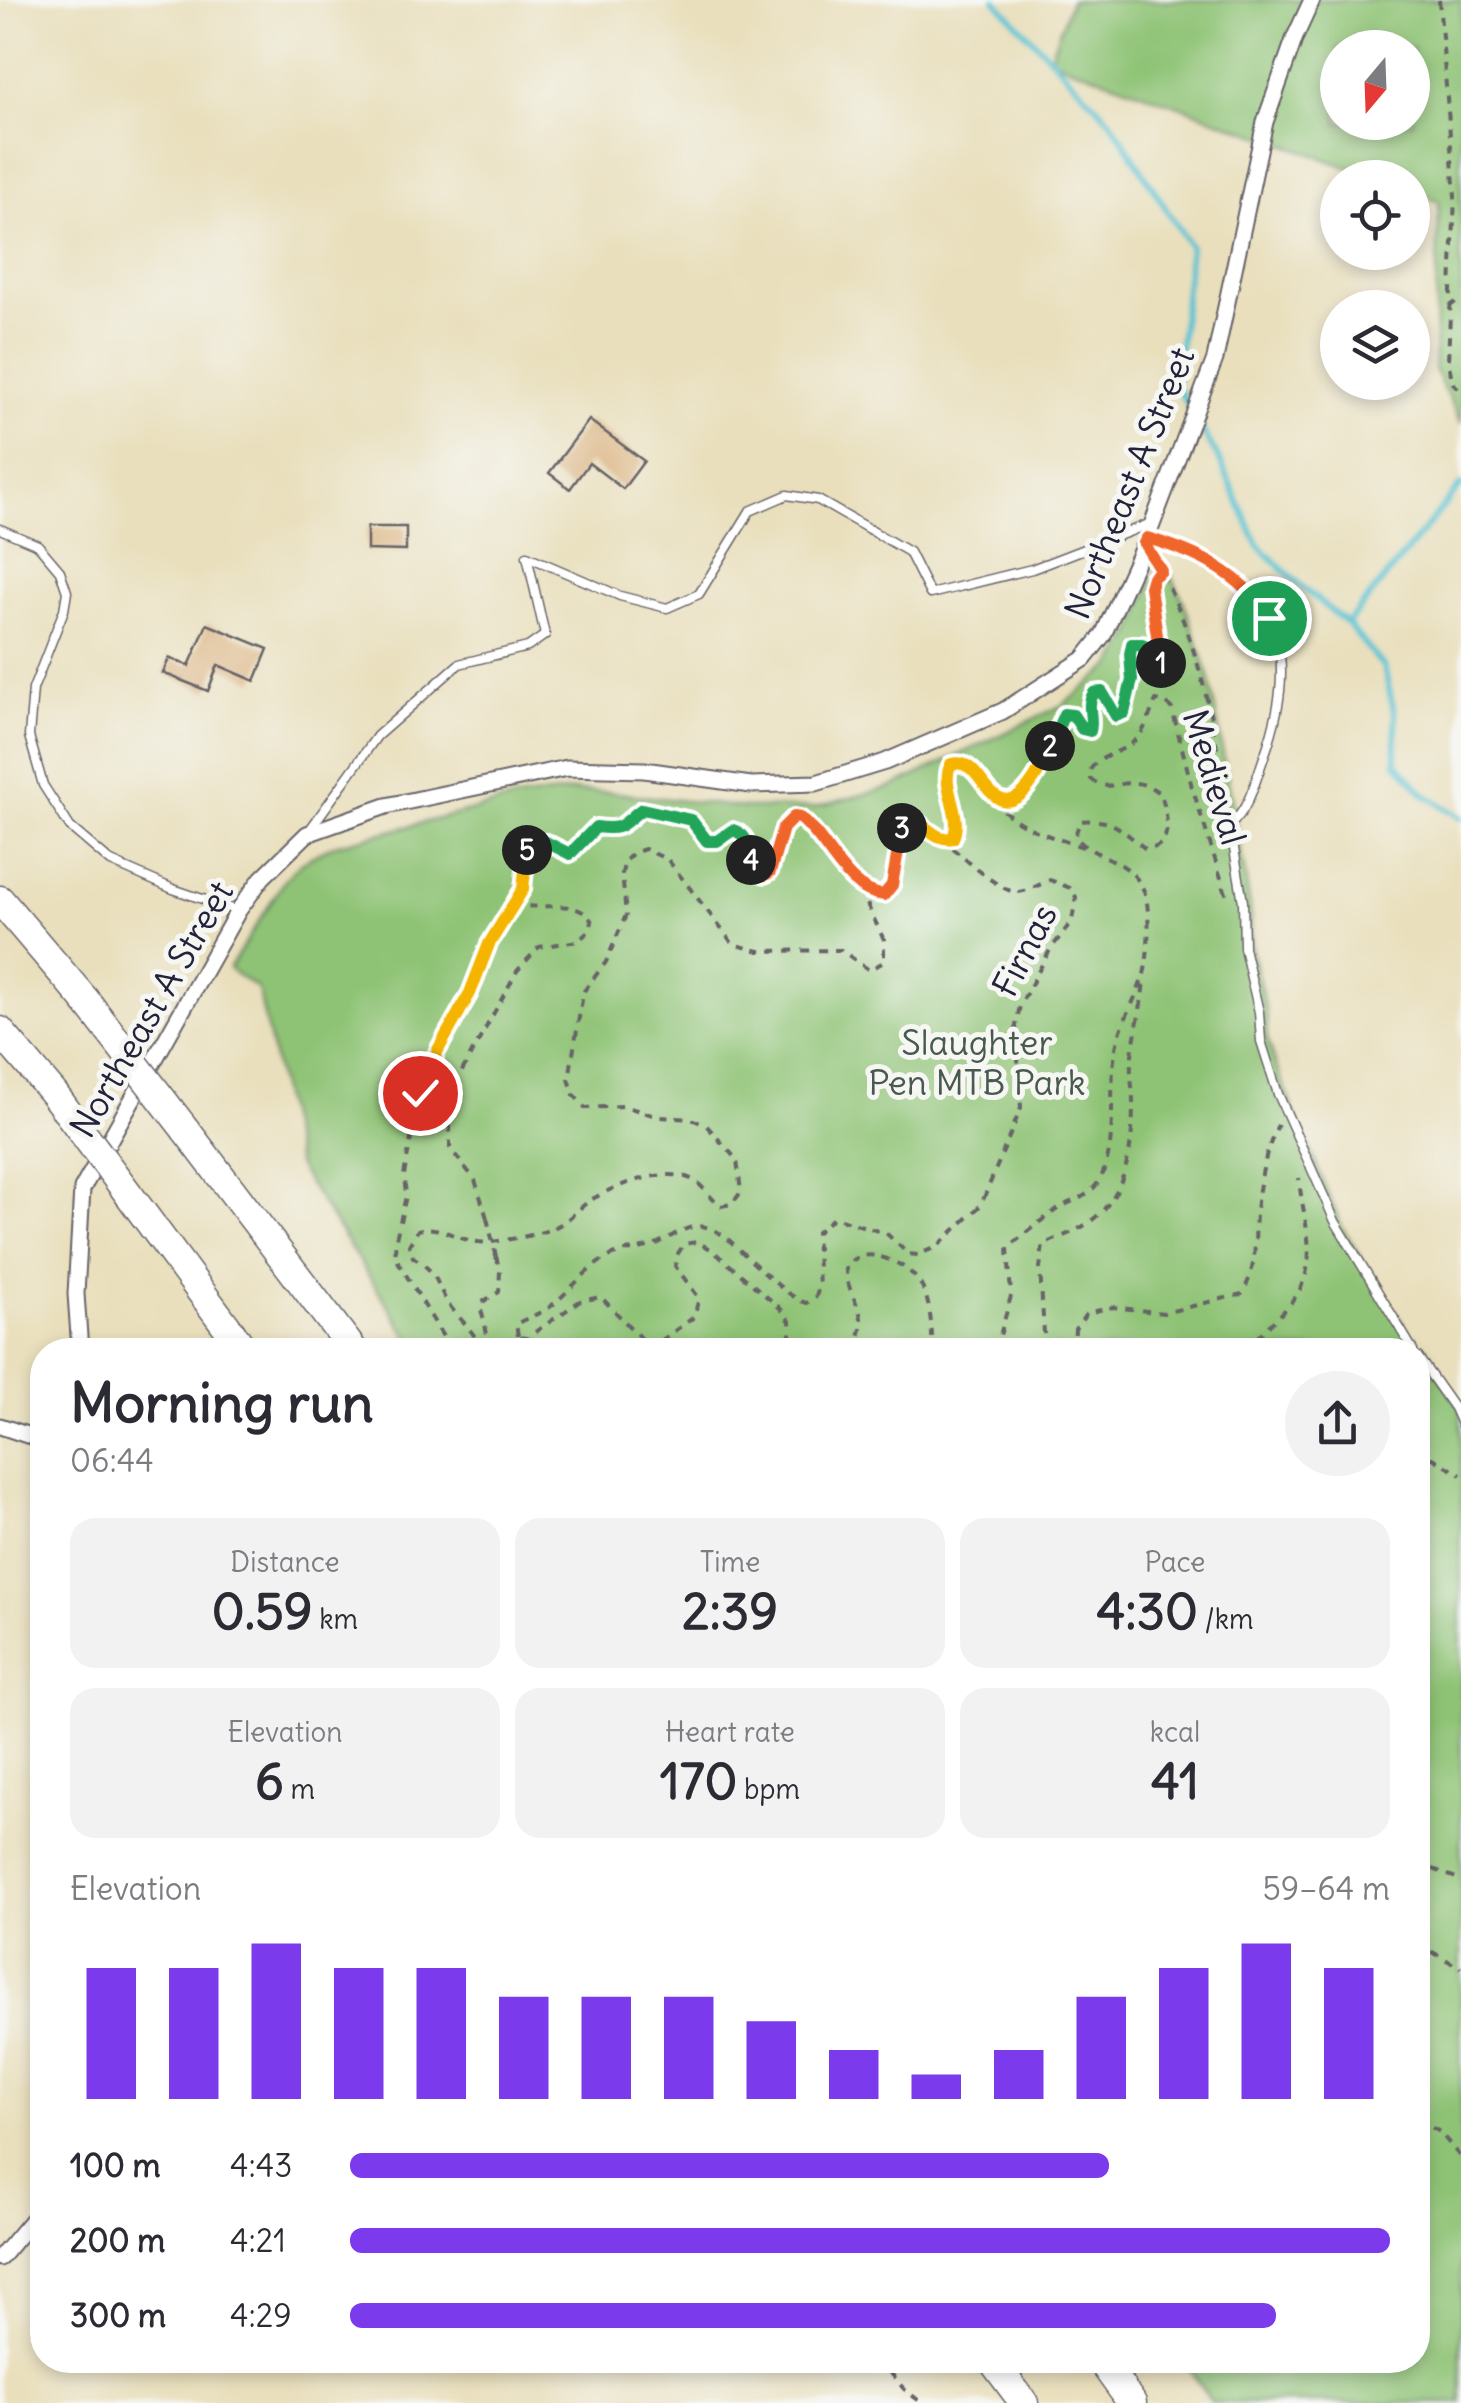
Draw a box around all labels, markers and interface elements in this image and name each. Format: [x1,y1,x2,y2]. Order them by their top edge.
north arrow [1320,30,1430,140]
map controls [1320,30,1430,400]
button: locate [1320,160,1430,270]
button: layers [1320,290,1430,400]
street label: Northeast A Street [1054,341,1204,625]
pin [1227,576,1312,661]
icon: arrive [1242,591,1297,646]
pin: 1 [1136,638,1186,688]
text: 1 [1155,645,1167,681]
street label: Medieval [1174,704,1256,850]
pin: 2 [1025,721,1075,771]
text: 2 [1042,728,1058,764]
pin: 3 [877,803,927,853]
text: 3 [894,810,910,846]
pin: 5 [502,825,552,875]
text: 5 [519,832,535,868]
pin: 4 [726,835,776,885]
text: 4 [743,842,759,878]
street label: Northeast A Street [60,873,242,1145]
street label: Firnas [982,896,1066,1004]
park label: Slaughter Pen MTB Park [868,1020,1086,1104]
pin [378,1051,463,1136]
icon: check [393,1066,448,1121]
text: Morning run [70,1368,374,1437]
button: share [1285,1371,1390,1476]
text: 06:44 [70,1440,154,1481]
text: Distance [230,1544,340,1580]
text: Time [700,1544,760,1580]
text: Pace [1145,1544,1205,1580]
text: 0.59 [212,1580,313,1643]
text: 2:39 [682,1580,778,1643]
text: 4:30 [1096,1580,1198,1643]
text: km [313,1601,358,1637]
text: /km [1198,1601,1254,1637]
text: Elevation [228,1714,342,1750]
text: Heart rate [665,1714,795,1750]
text: kcal [1150,1714,1200,1750]
text: 6 [255,1750,284,1813]
text: 170 [660,1750,737,1813]
text: 41 [1151,1750,1199,1813]
text: m [284,1771,315,1807]
text: bpm [737,1771,800,1807]
text: Elevation [70,1868,201,1909]
text: 59–64 m [1262,1868,1390,1909]
text: 100 m [70,2145,161,2186]
text: 4:43 [230,2145,292,2186]
text: 200 m [70,2220,165,2261]
text: 4:21 [230,2220,286,2261]
text: 300 m [70,2295,166,2336]
text: 4:29 [230,2295,292,2336]

